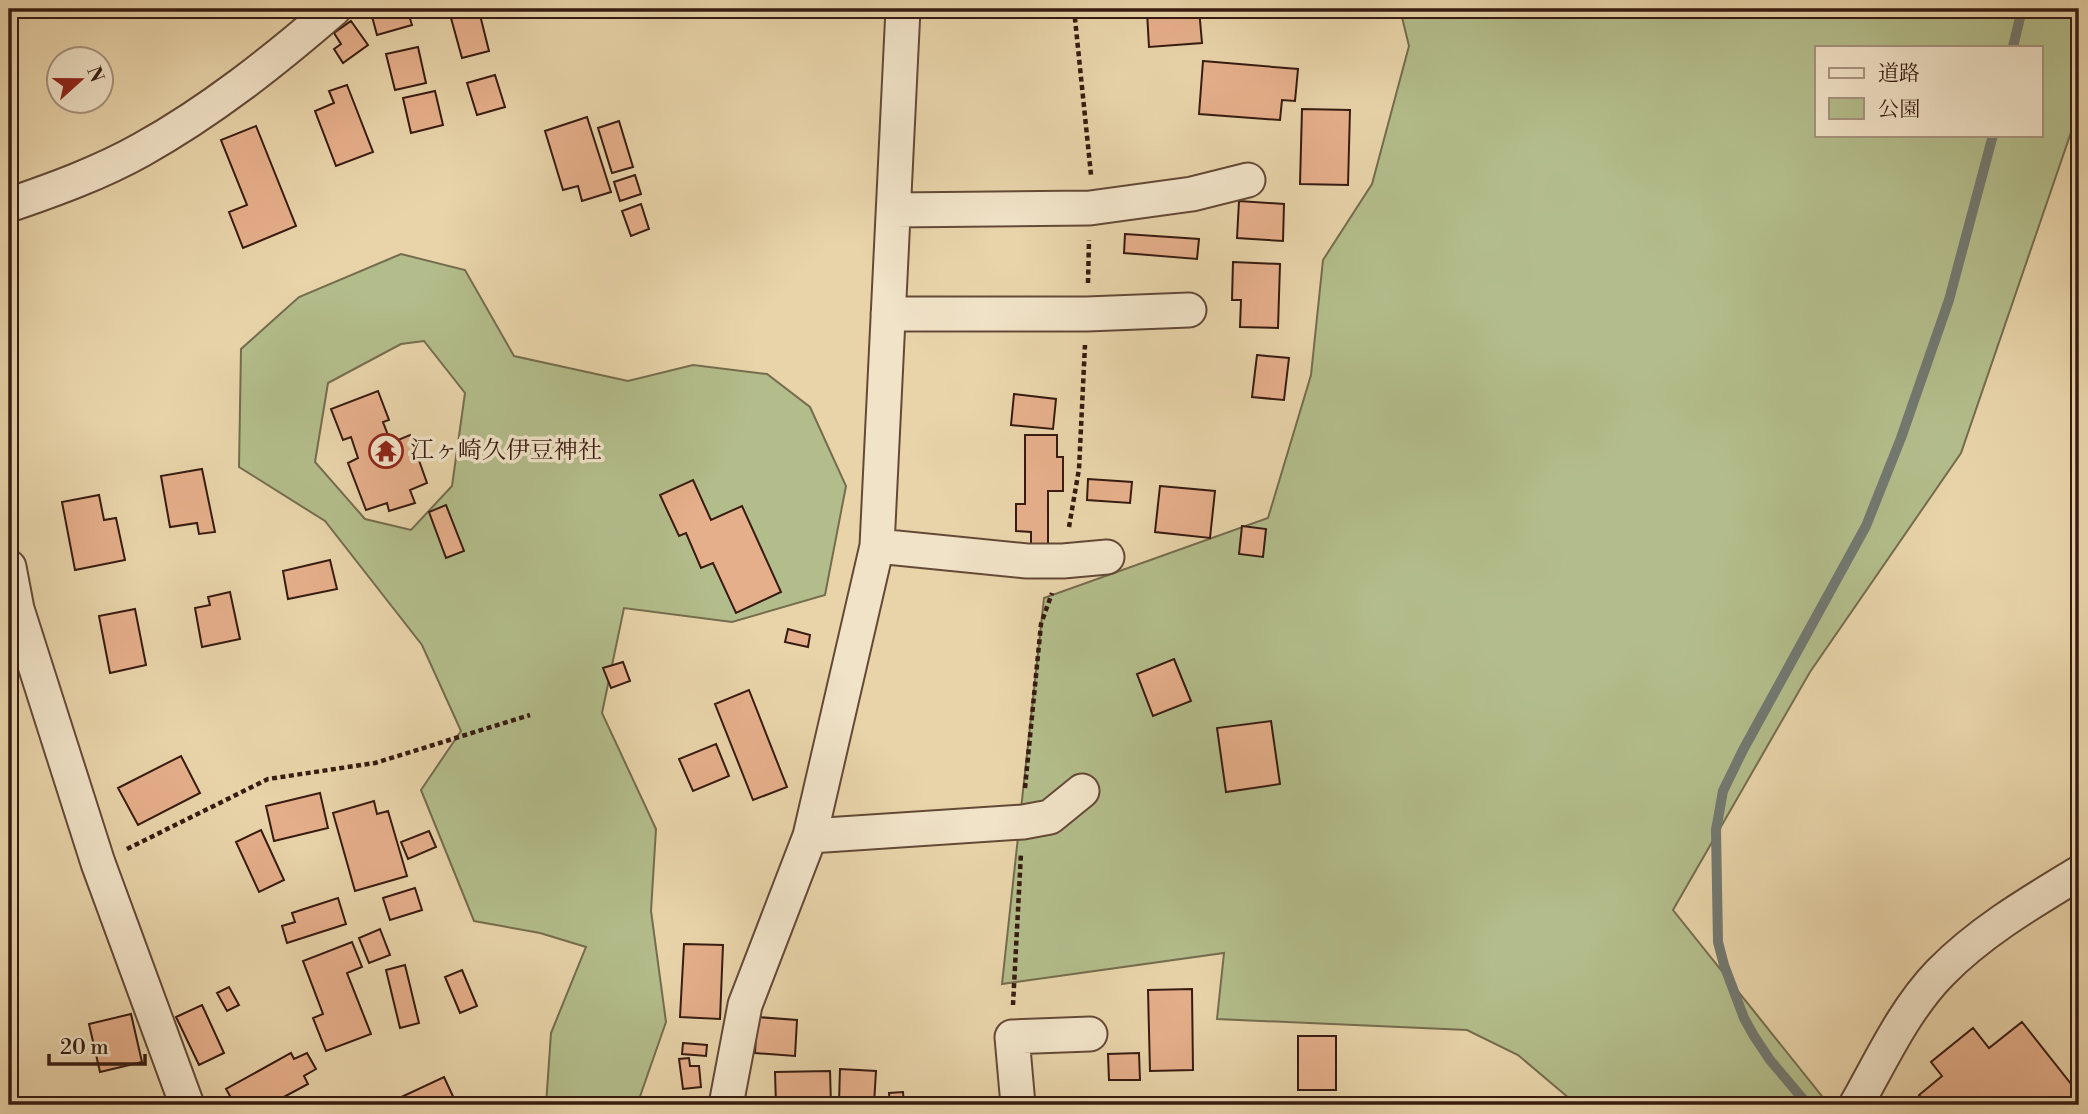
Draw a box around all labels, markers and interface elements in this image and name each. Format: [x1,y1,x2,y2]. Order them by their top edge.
north arrow [46,46,116,116]
legend [1815,46,2042,136]
text: 道路 [1878,61,1920,87]
text: N [81,63,109,86]
text: 公園 [1878,97,1920,123]
temple icon: 江ヶ崎久伊豆神社 [367,432,405,470]
place label: 江ヶ崎久伊豆神社 [410,436,602,466]
scale bar [49,1023,145,1067]
text: 20 m [60,1035,109,1061]

